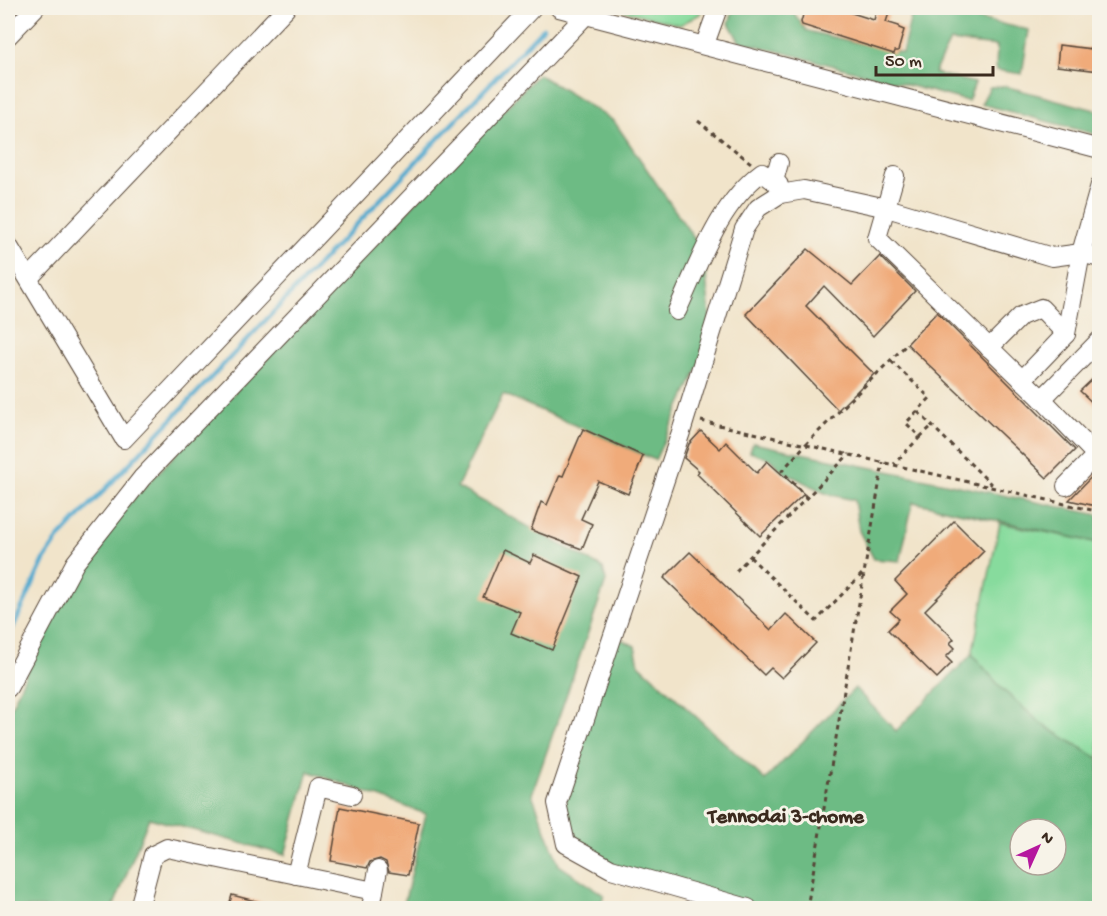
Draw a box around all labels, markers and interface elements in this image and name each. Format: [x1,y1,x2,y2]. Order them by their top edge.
scale bar [876,39,993,77]
text: 50 m [885,52,922,73]
district label: Tennodai 3-chome [706,806,865,831]
north arrow [1008,817,1068,877]
text: N [1036,828,1057,850]

